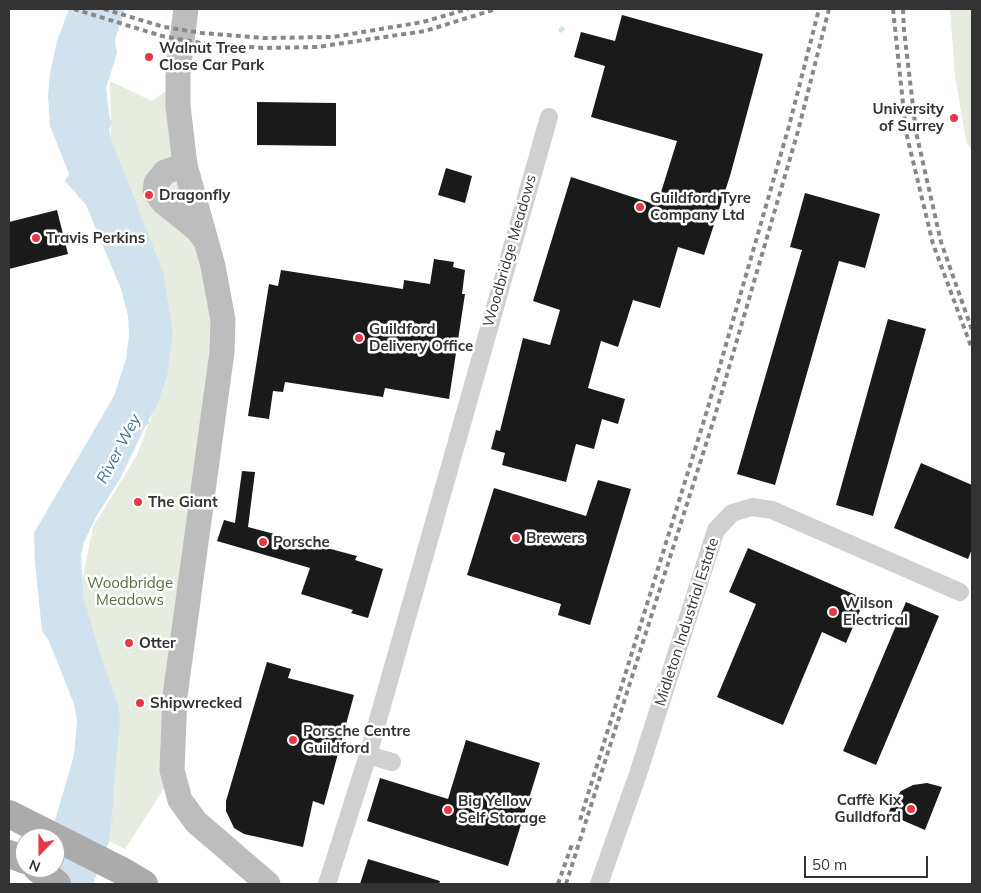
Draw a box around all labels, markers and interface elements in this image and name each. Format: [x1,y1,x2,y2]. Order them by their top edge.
place label: Walnut Tree Close Car Park [159,39,264,74]
marker: Walnut Tree Close Car Park [143,51,155,63]
place label: University of Surrey [873,100,944,135]
marker: University of Surrey [948,112,960,124]
street label: Woodbridge Meadows [480,173,540,329]
place label: Dragonfly [159,186,230,204]
marker: Dragonfly [143,189,155,201]
place label: Guildford Tyre Company Ltd [650,189,751,224]
marker: Guildford Tyre Company Ltd [634,201,646,213]
place label: Travis Perkins [46,229,145,247]
marker: Travis Perkins [30,232,42,244]
place label: Guildford Delivery Office [369,320,473,355]
marker: Guildford Delivery Office [353,332,365,344]
water label: River Wey [93,411,145,487]
place label: The Giant [148,493,218,511]
marker: The Giant [132,496,144,508]
place label: Brewers [526,529,585,547]
marker: Brewers [510,532,522,544]
place label: Porsche [273,533,330,551]
marker: Porsche [257,536,269,548]
street label: Midleton Industrial Estate [651,536,723,708]
park label: Woodbridge Meadows [87,574,173,609]
place label: Wilson Electrical [843,594,908,629]
marker: Wilson Electrical [827,606,839,618]
place label: Otter [139,634,176,652]
marker: Otter [123,637,135,649]
place label: Shipwrecked [150,694,242,712]
marker: Shipwrecked [134,697,146,709]
place label: Porsche Centre Guildford [303,722,410,757]
marker: Porsche Centre Guildford [287,734,299,746]
place label: Caffè Kix Gulldford [835,791,901,826]
place label: Big Yellow Self Storage [458,792,546,827]
marker: Caffè Kix Gulldford [905,803,917,815]
marker: Big Yellow Self Storage [442,804,454,816]
north arrow [15,828,65,878]
scale bar [806,846,930,878]
text: 50 m [812,855,847,874]
text: N [26,856,43,876]

